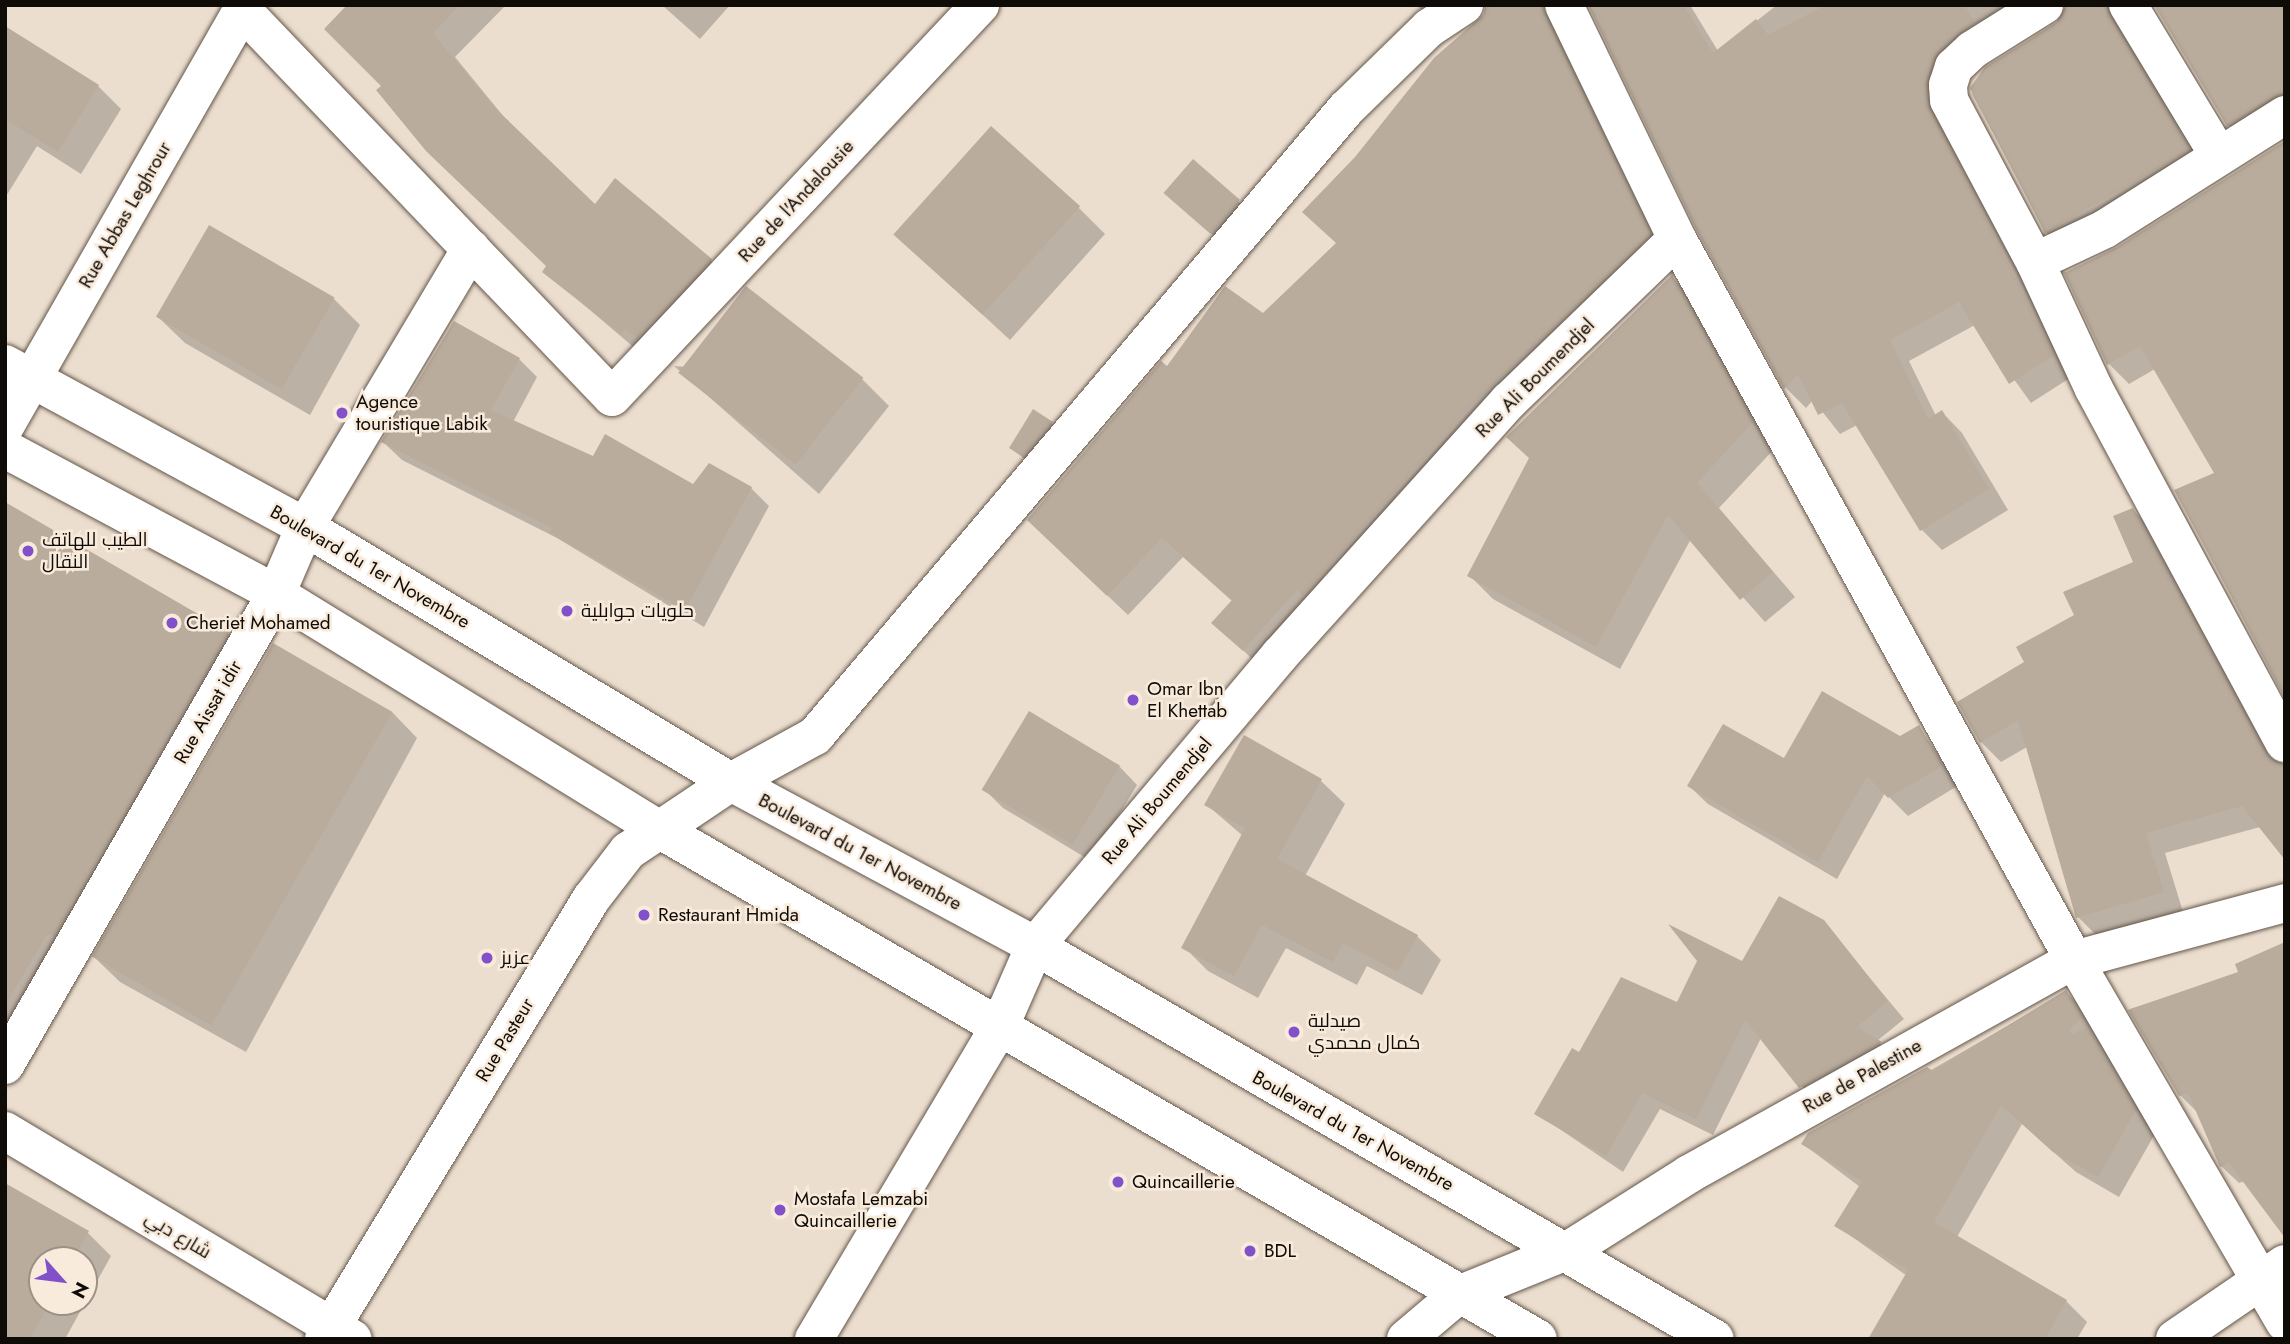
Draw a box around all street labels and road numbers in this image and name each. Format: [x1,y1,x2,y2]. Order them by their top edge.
street label: Rue de l'Andalousie [733,135,859,267]
street label: Rue Abbas Leghrour [74,138,176,292]
street label: Rue Ali Boumendjel [1471,314,1599,442]
street label: Boulevard du 1er Novembre [266,500,474,634]
street label: Rue Aissat idir [169,656,247,768]
street label: Rue Ali Boumendjel [1097,733,1217,869]
street label: Boulevard du 1er Novembre [755,789,965,915]
street label: Rue Pasteur [471,994,539,1086]
street label: Rue de Palestine [1799,1034,1925,1118]
street label: Boulevard du 1er Novembre [1248,1066,1458,1196]
street label: شارع دبي [141,1206,215,1264]

